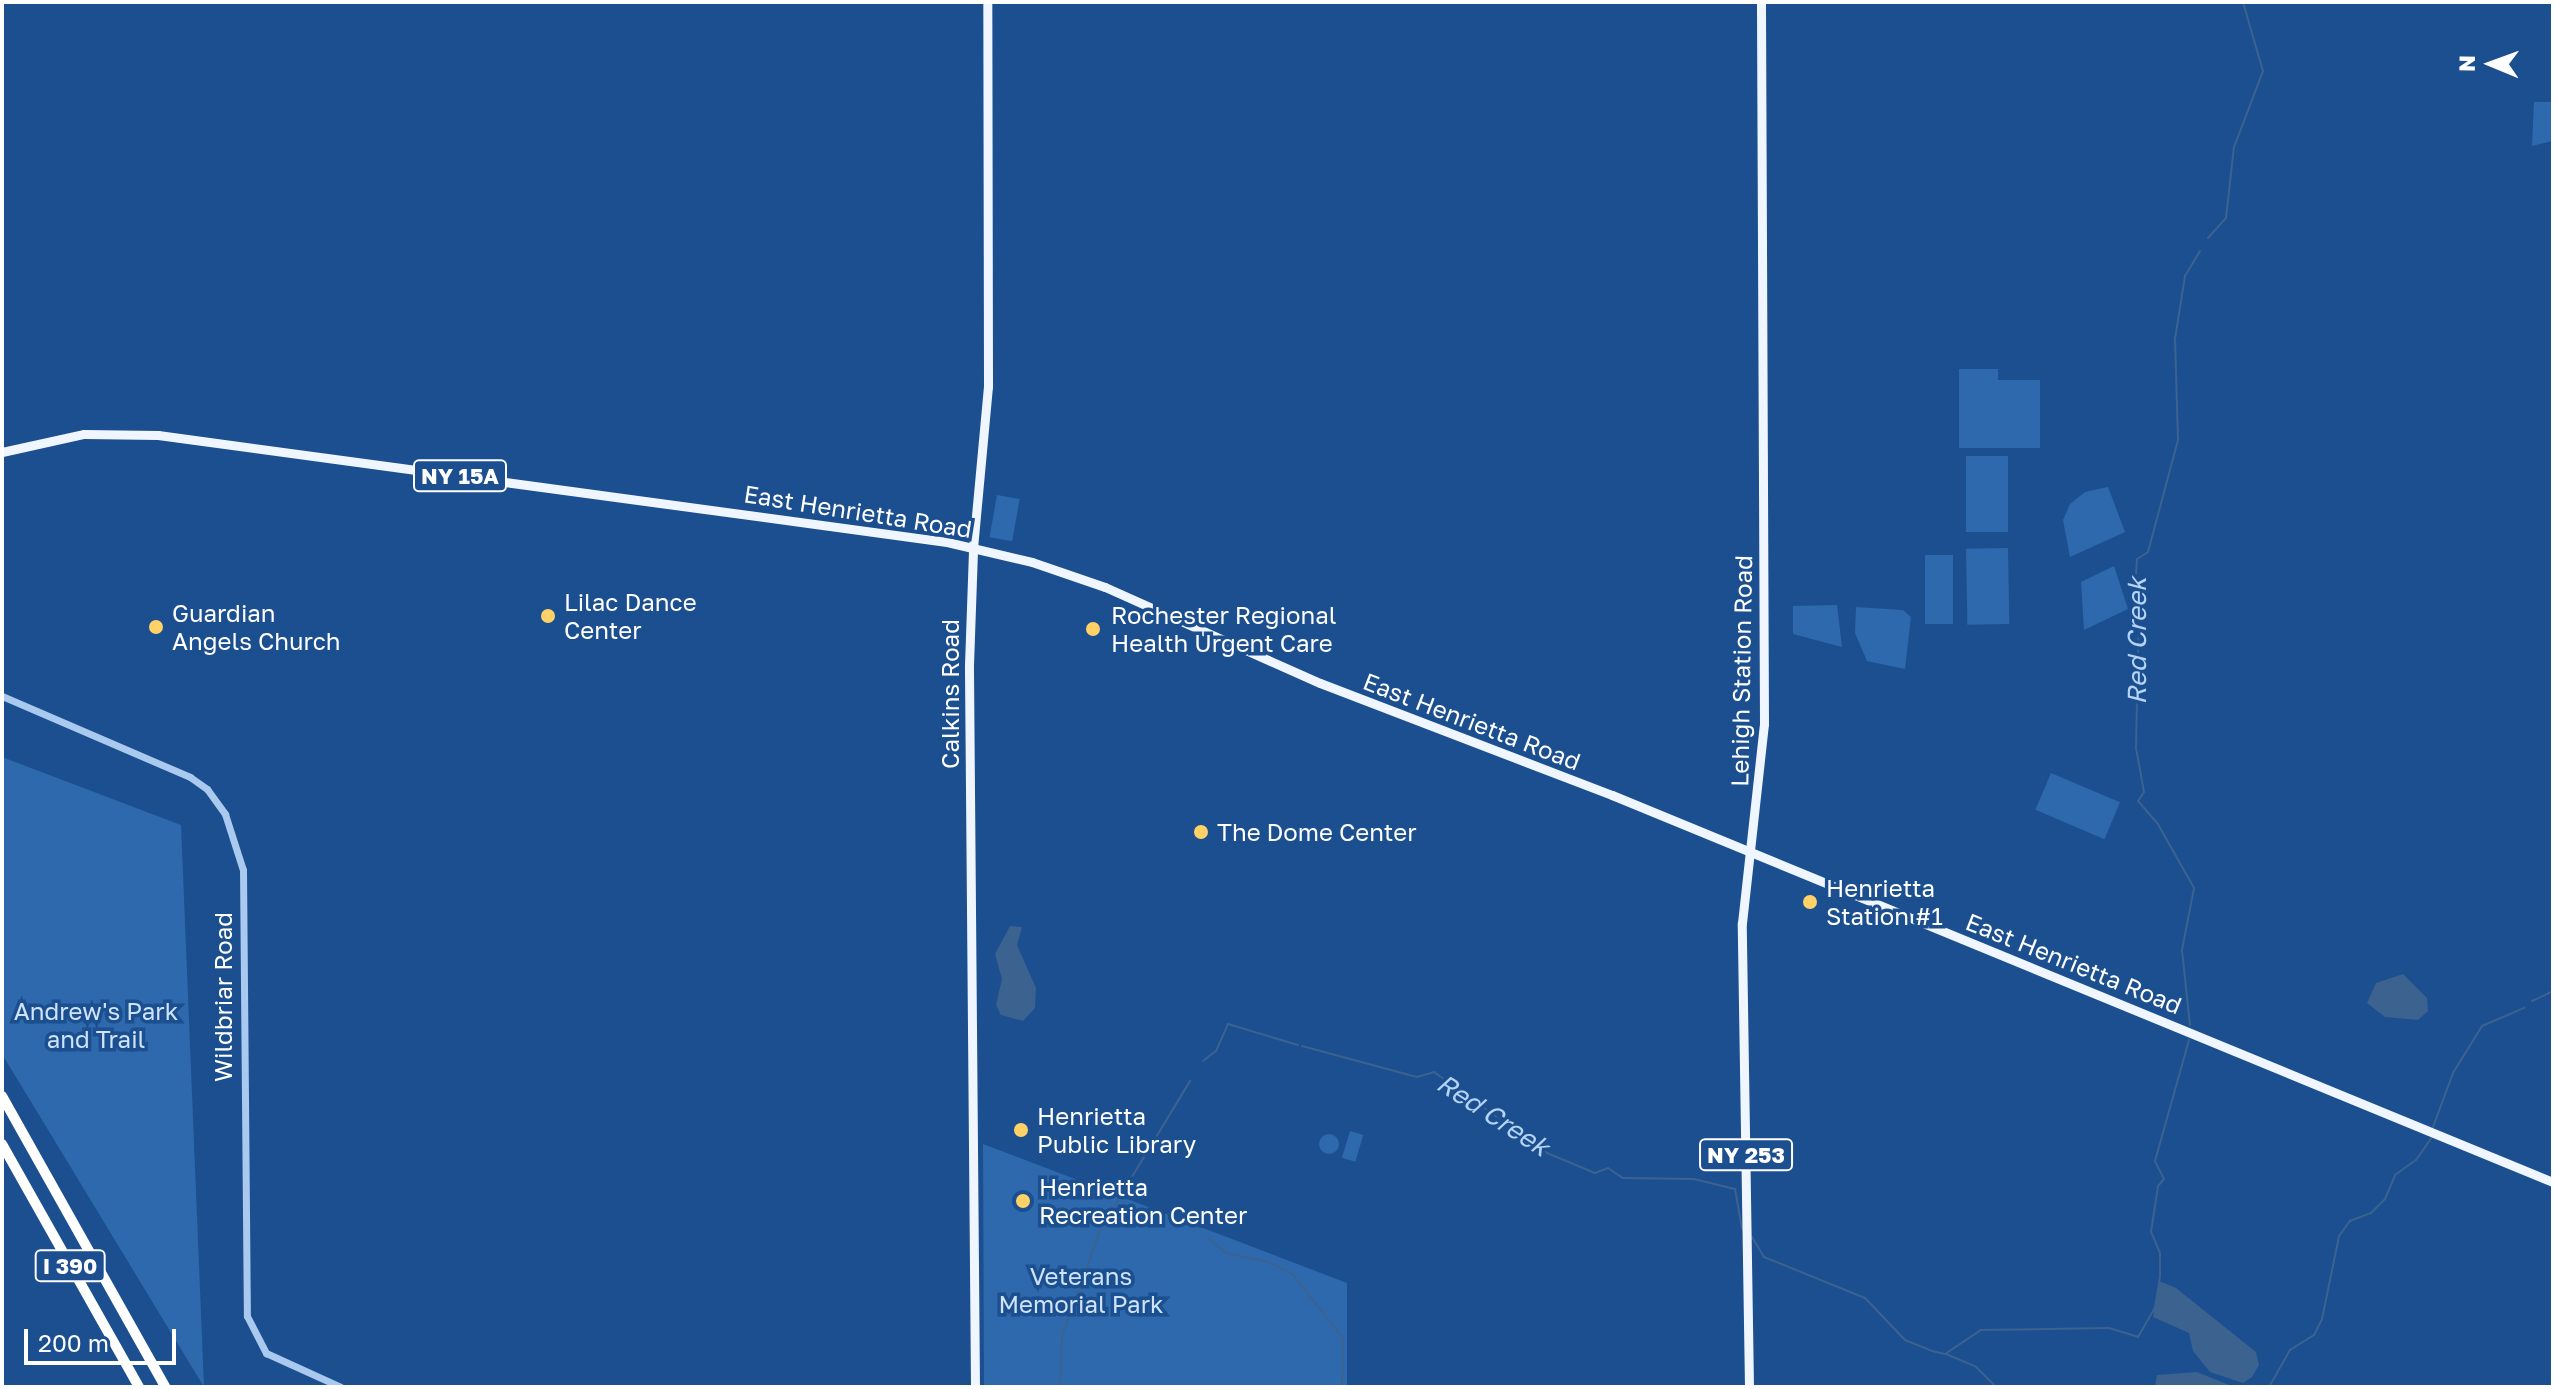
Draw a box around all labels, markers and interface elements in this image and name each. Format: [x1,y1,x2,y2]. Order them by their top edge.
north arrow [2451,24,2531,104]
text: N [2453,55,2480,72]
road number: NY 15A [412,458,508,494]
street label: East Henrietta Road [742,479,974,543]
street label: Lehigh Station Road [1725,555,1757,787]
water label: Red Creek [2121,577,2153,705]
place label: Lilac Dance Center [564,588,697,644]
place label: Guardian Angels Church [172,599,340,655]
place label: Rochester Regional Health Urgent Care [1111,601,1336,657]
marker: Lilac Dance Center [539,607,557,625]
marker: Guardian Angels Church [147,618,165,636]
marker: Rochester Regional Health Urgent Care [1082,618,1104,640]
street label: Calkins Road [936,619,964,769]
street label: East Henrietta Road [1359,666,1585,776]
place label: The Dome Center [1217,818,1417,846]
marker: The Dome Center [1192,823,1210,841]
place label: Henrietta Station #1 [1826,874,1943,930]
marker: Henrietta Station #1 [1801,893,1819,911]
street label: East Henrietta Road [1962,907,2186,1019]
street label: Wildbriar Road [209,912,237,1082]
park label: Andrew's Park and Trail [14,997,178,1053]
water label: Red Creek [1431,1067,1555,1163]
place label: Henrietta Public Library [1037,1102,1196,1158]
marker: Henrietta Public Library [1012,1121,1030,1139]
road number: NY 253 [1698,1137,1794,1173]
place label: Henrietta Recreation Center [1039,1173,1247,1229]
marker: Henrietta Recreation Center [1014,1192,1032,1210]
road number: I 390 [34,1248,106,1284]
park label: Veterans Memorial Park [998,1262,1164,1318]
scale bar [28,1313,180,1363]
text: 200 m [38,1328,109,1357]

